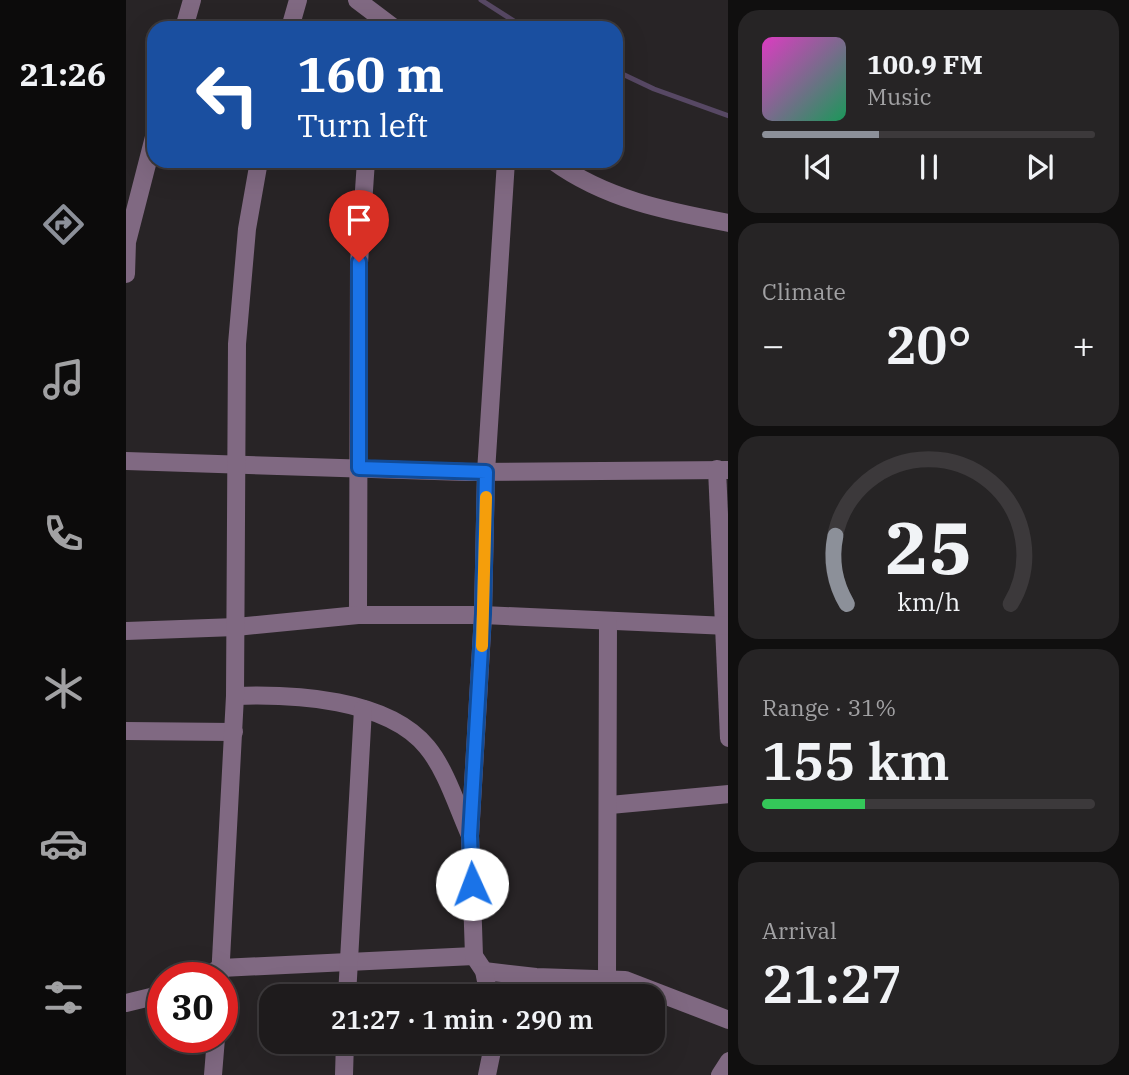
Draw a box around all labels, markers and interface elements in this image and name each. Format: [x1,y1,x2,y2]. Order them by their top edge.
text: 160 m [297,42,444,105]
text: 100.9 FM [867,47,983,81]
icon: left [182,49,273,140]
text: 21:26 [20,53,106,95]
text: Music [867,81,932,111]
text: Turn left [297,104,428,146]
icon: previous [799,148,837,186]
icon: pause [910,148,948,186]
icon: next [1021,148,1059,186]
pin [329,190,389,262]
icon: directions [39,200,88,249]
icon: arrive [340,201,378,239]
text: Climate [762,276,846,306]
text: 20° [885,311,972,378]
text: − [762,320,785,369]
text: + [1072,320,1095,369]
icon: music [39,355,88,404]
text: 25 [885,499,972,594]
icon: phone [39,509,88,558]
text: km/h [897,584,960,617]
icon: climate [39,664,88,713]
text: Range · 31% [762,692,896,722]
text: 155 km [762,727,950,794]
icon: car [39,819,88,868]
position arrow [435,847,509,921]
text: Arrival [762,915,837,945]
text: 21:27 [762,950,902,1017]
speed limit sign: 30 [147,962,238,1053]
icon: filters [39,973,88,1022]
text: 21:27 · 1 min · 290 m [331,1002,593,1036]

